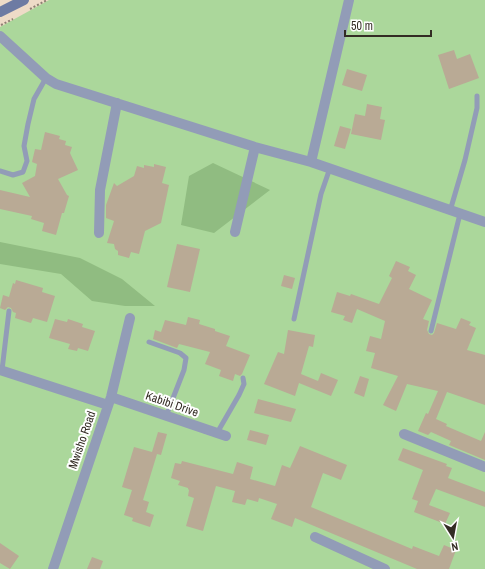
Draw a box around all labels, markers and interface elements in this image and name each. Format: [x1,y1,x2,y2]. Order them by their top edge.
scale bar [345,12,431,38]
text: 50 m [351,18,373,34]
street label: Kabibi Drive [144,388,200,420]
street label: Mwisho Road [65,409,99,471]
north arrow [433,517,473,557]
text: N [450,539,459,554]

